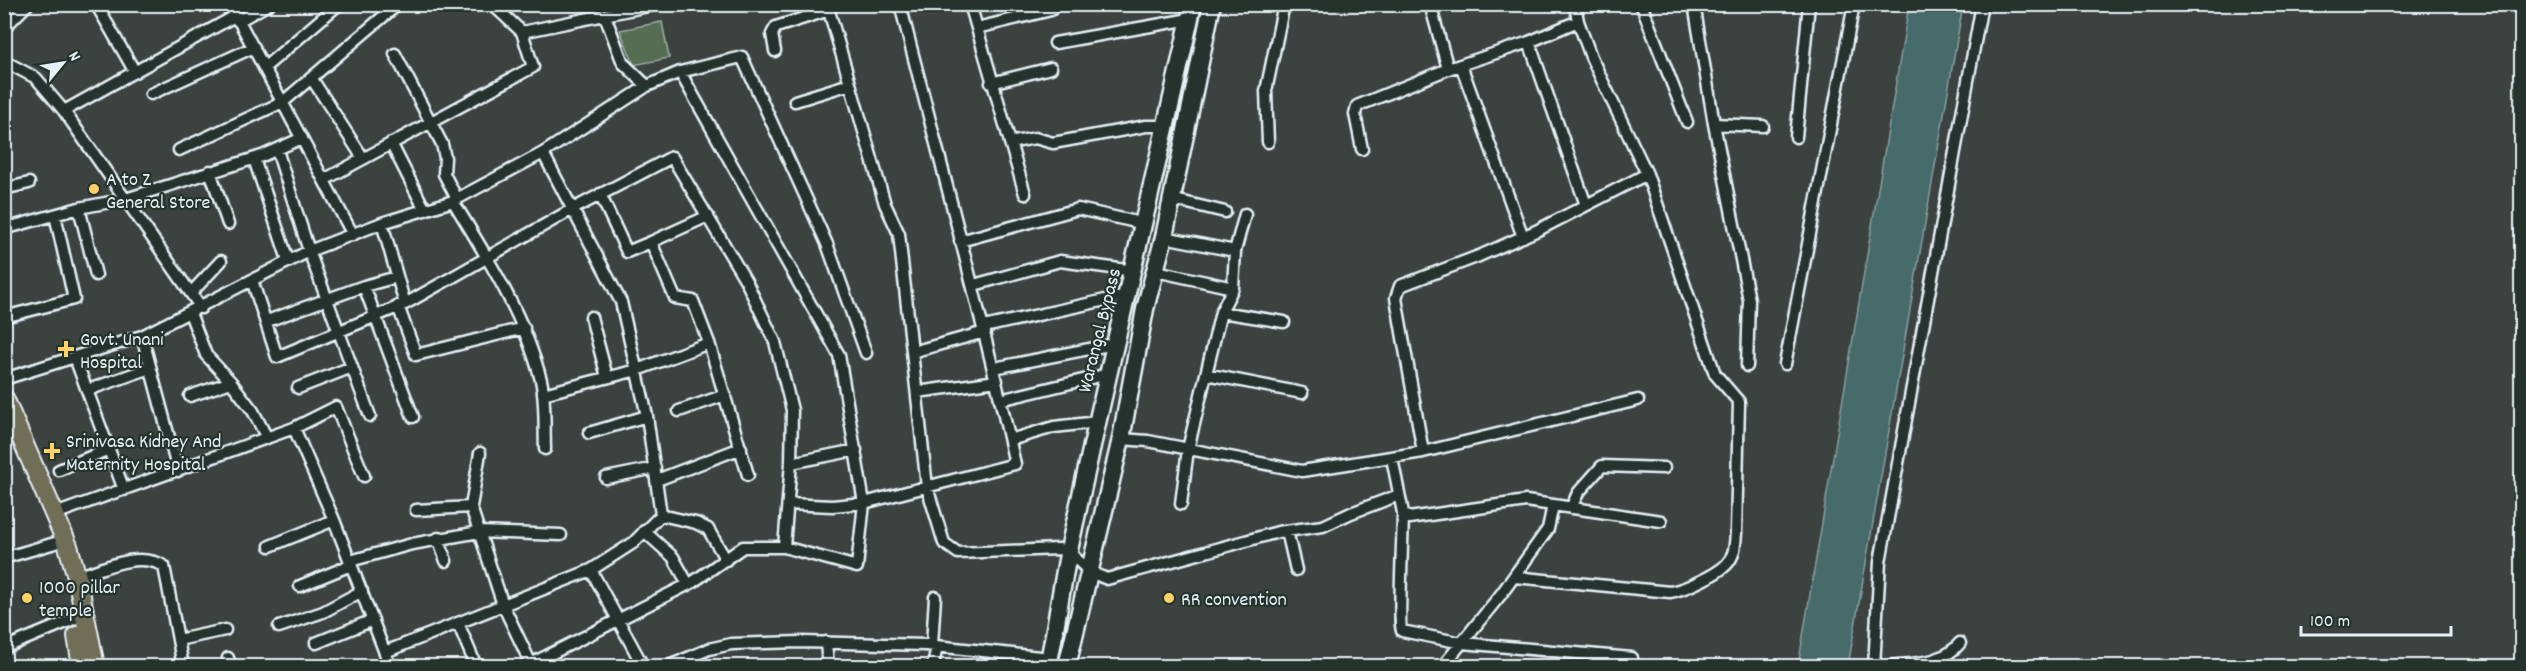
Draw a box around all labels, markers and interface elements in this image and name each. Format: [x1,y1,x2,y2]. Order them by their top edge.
north arrow [33,33,93,93]
text: N [62,48,86,66]
place label: A to Z General Store [106,167,211,218]
marker: A to Z General Store [87,182,101,196]
street label: Warangal Bypass [1072,266,1130,396]
place label: Govt. Unani Hospital [80,327,164,378]
marker: Govt. Unani Hospital [57,340,75,358]
place label: Srinivasa Kidney And Maternity Hospital [66,429,221,480]
marker: Srinivasa Kidney And Maternity Hospital [43,442,61,460]
place label: 1000 pillar temple [39,575,120,626]
place label: RR convention [1181,587,1287,615]
marker: 1000 pillar temple [20,591,34,605]
marker: RR convention [1162,591,1176,605]
scale bar [2301,599,2451,637]
text: 100 m [2310,610,2350,635]

